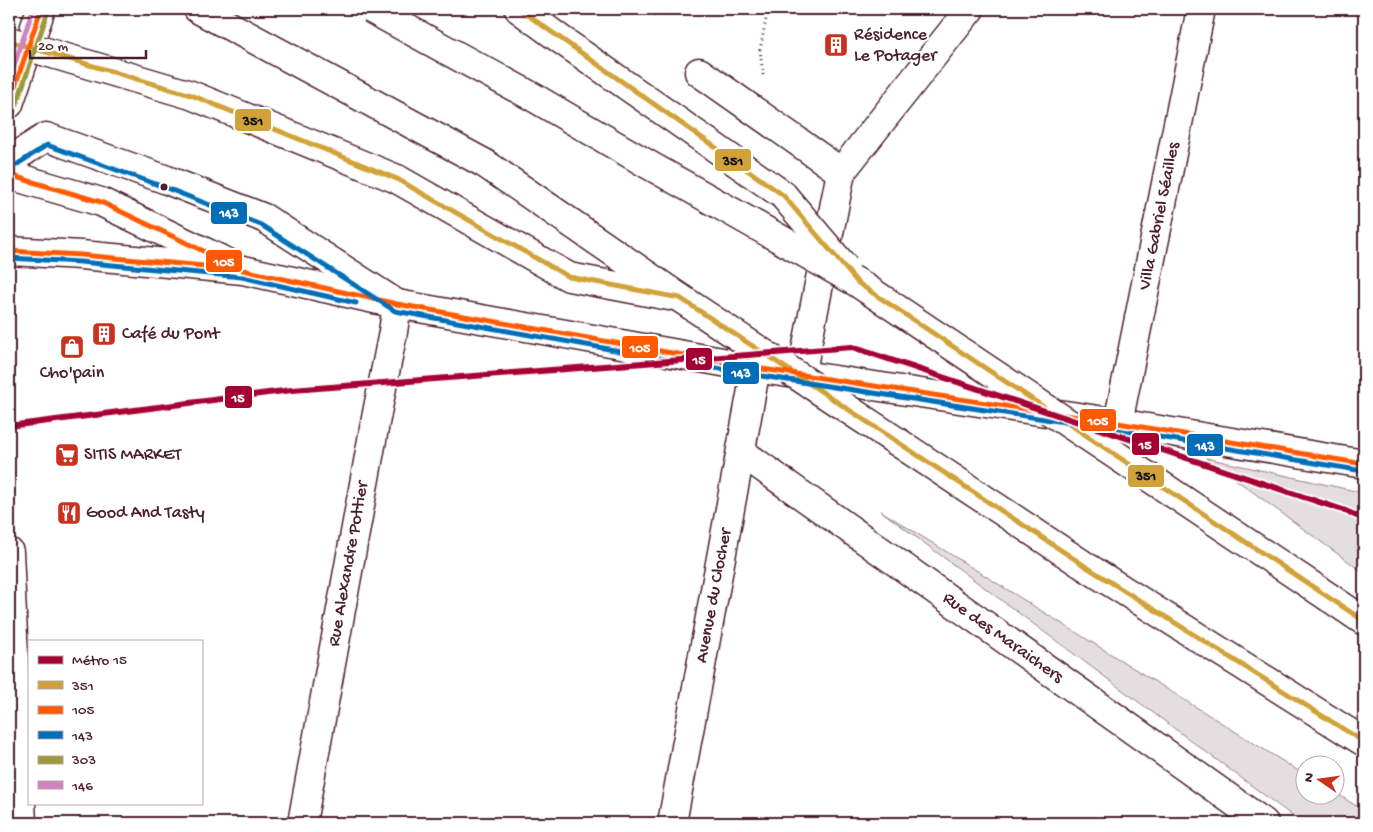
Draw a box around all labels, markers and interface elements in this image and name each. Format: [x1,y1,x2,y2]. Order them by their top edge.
place label: Résidence Le Potager [854,25,938,67]
scale bar [30,28,146,60]
building icon: Résidence Le Potager [823,32,849,58]
text: 20 m [38,38,68,56]
line badge: 351 [234,108,272,132]
text: 351 [242,114,263,131]
street label: Villa Gabriel Séailles [1134,139,1185,293]
line badge: 351 [714,148,752,172]
text: 351 [722,154,743,171]
unlabelled marker [159,182,169,192]
line badge: 143 [210,201,248,225]
text: 143 [218,206,239,223]
line badge: 105 [205,249,243,273]
text: 105 [213,255,235,272]
building icon: Café du Pont [91,321,117,347]
place label: Café du Pont [122,324,221,345]
shop icon: Cho'pain [59,334,85,360]
line badge: 105 [621,335,659,359]
text: 105 [629,341,651,358]
line badge: 15 [685,347,713,371]
text: 15 [691,353,706,370]
line badge: 143 [722,361,760,385]
place label: Cho'pain [40,363,105,384]
text: 143 [730,366,751,383]
line badge: 15 [224,385,253,409]
text: 15 [230,391,245,408]
line badge: 105 [1079,408,1117,432]
text: 105 [1087,414,1109,431]
line badge: 15 [1131,432,1160,456]
line badge: 143 [1186,433,1224,457]
text: 15 [1137,438,1152,455]
text: 143 [1194,439,1215,456]
supermarket icon: SITIS MARKET [54,442,80,468]
place label: SITIS MARKET [84,445,182,466]
line badge: 351 [1127,464,1165,488]
text: 351 [1135,469,1156,486]
street label: Rue Alexandre Pottier [324,478,374,648]
restaurant icon: Good And Tasty [56,500,82,526]
place label: Good And Tasty [86,503,205,524]
street label: Avenue du Clocher [691,525,737,665]
street label: Rue des Maraichers [938,588,1068,688]
legend [28,640,202,804]
text: Métro 15 [72,652,127,670]
text: 351 [71,678,94,696]
text: 105 [71,702,95,720]
text: 143 [71,728,93,746]
text: 303 [71,752,96,770]
north arrow [1296,754,1346,804]
text: N [1300,771,1319,784]
text: 146 [71,778,93,796]

